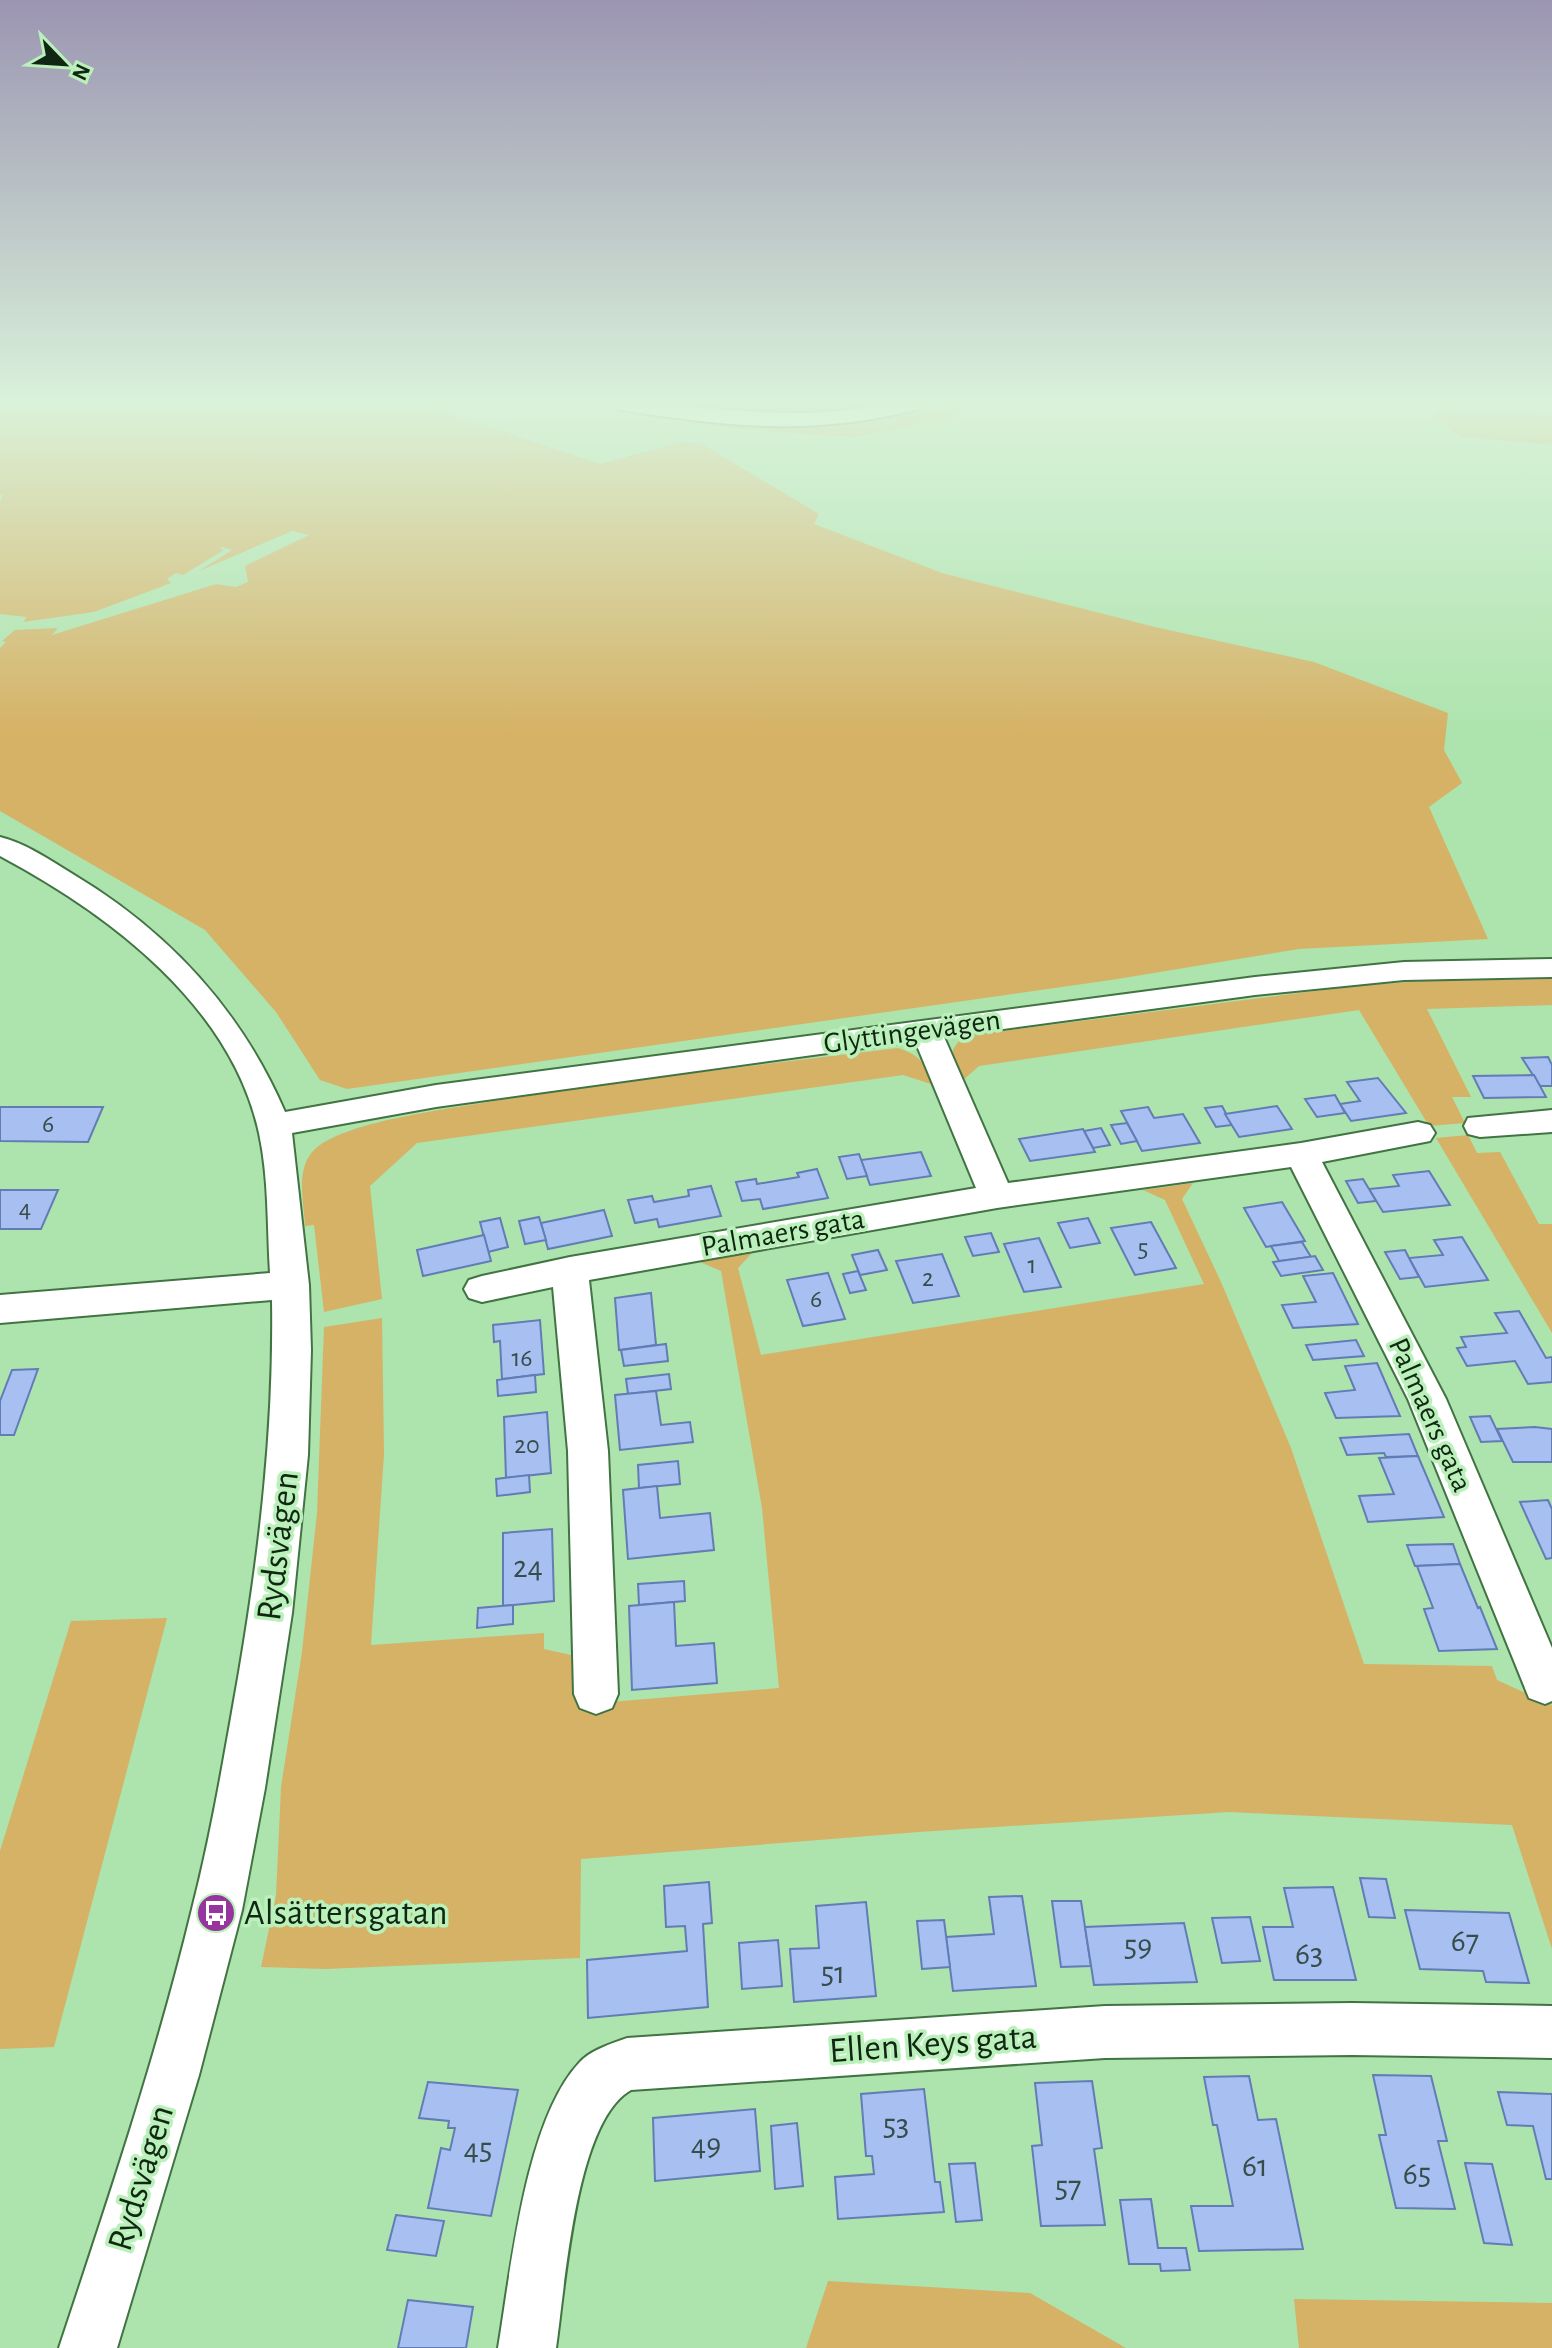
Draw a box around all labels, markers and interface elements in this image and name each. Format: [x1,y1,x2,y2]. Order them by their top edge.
north arrow [24,24,104,104]
text: N [68,60,94,84]
street label: Glyttingevägen [822,1005,1002,1059]
house number: 6 [42,1111,54,1137]
house number: 4 [19,1196,31,1222]
street label: Palmaers gata [699,1204,867,1262]
house number: 5 [1138,1235,1148,1261]
house number: 1 [1028,1252,1036,1278]
house number: 2 [922,1265,934,1291]
house number: 6 [810,1286,822,1312]
street label: Palmaers gata [1383,1334,1477,1496]
house number: 16 [511,1345,533,1371]
house number: 20 [514,1432,540,1458]
street label: Rydsvägen [251,1469,305,1623]
house number: 24 [513,1551,543,1583]
bus stop icon: Alsättersgatan [195,1892,237,1934]
place label: Alsättersgatan [244,1895,448,1931]
house number: 67 [1451,1925,1479,1957]
house number: 59 [1124,1930,1152,1962]
house number: 63 [1295,1938,1323,1970]
house number: 51 [821,1957,845,1989]
street label: Ellen Keys gata [828,2019,1038,2069]
street label: Rydsvägen [102,2101,180,2255]
house number: 53 [883,2109,909,2141]
house number: 49 [691,2129,721,2161]
house number: 45 [464,2133,492,2165]
house number: 61 [1242,2150,1268,2182]
house number: 65 [1403,2158,1431,2190]
house number: 57 [1055,2171,1081,2203]

